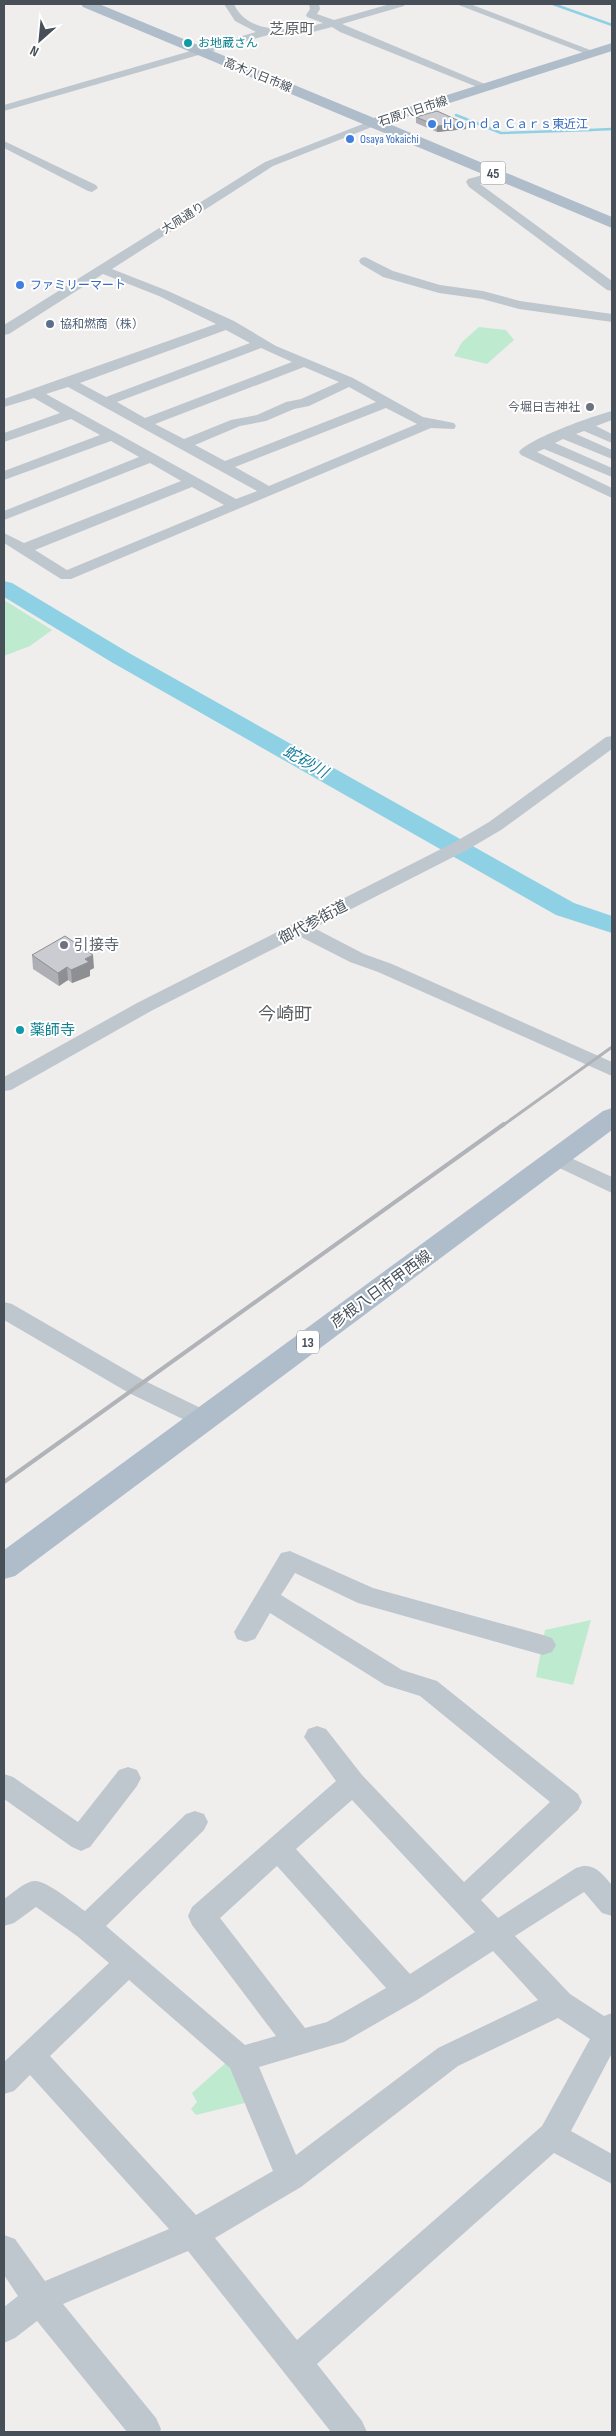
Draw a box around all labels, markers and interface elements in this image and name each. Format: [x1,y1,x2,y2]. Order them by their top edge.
north arrow [15,15,65,65]
district label: 芝原町 [269,20,315,39]
place label: お地蔵さん [198,36,258,51]
marker: お地蔵さん [182,37,194,49]
text: N [27,42,42,60]
street label: 高木八日市線 [222,55,294,96]
street label: 石原八日市線 [377,93,450,130]
place label: Ｈｏｎｄａ Ｃａｒｓ東近江 [442,117,588,132]
marker: Ｈｏｎｄａ Ｃａｒｓ東近江 [426,118,438,130]
place label: Osaya Yokaichi [360,132,419,147]
marker: Osaya Yokaichi [344,133,356,145]
road number: 45 [480,162,506,184]
street label: 大凧通り [159,199,208,238]
place label: ファミリーマート [30,278,126,293]
marker: ファミリーマート [14,279,26,291]
place label: 協和燃商（株） [60,317,144,332]
marker: 協和燃商（株） [44,318,56,330]
place label: 今堀日吉神社 [508,400,580,415]
marker: 今堀日吉神社 [584,401,596,413]
water label: 蛇砂川 [280,742,333,784]
street label: 御代参街道 [276,896,351,948]
place label: 引接寺 [74,936,119,955]
marker: 引接寺 [58,939,70,951]
district label: 今崎町 [258,1004,312,1025]
place label: 薬師寺 [30,1021,75,1040]
marker: 薬師寺 [14,1024,26,1036]
street label: 彦根八日市甲西線 [327,1246,435,1332]
road number: 13 [297,1330,319,1354]

